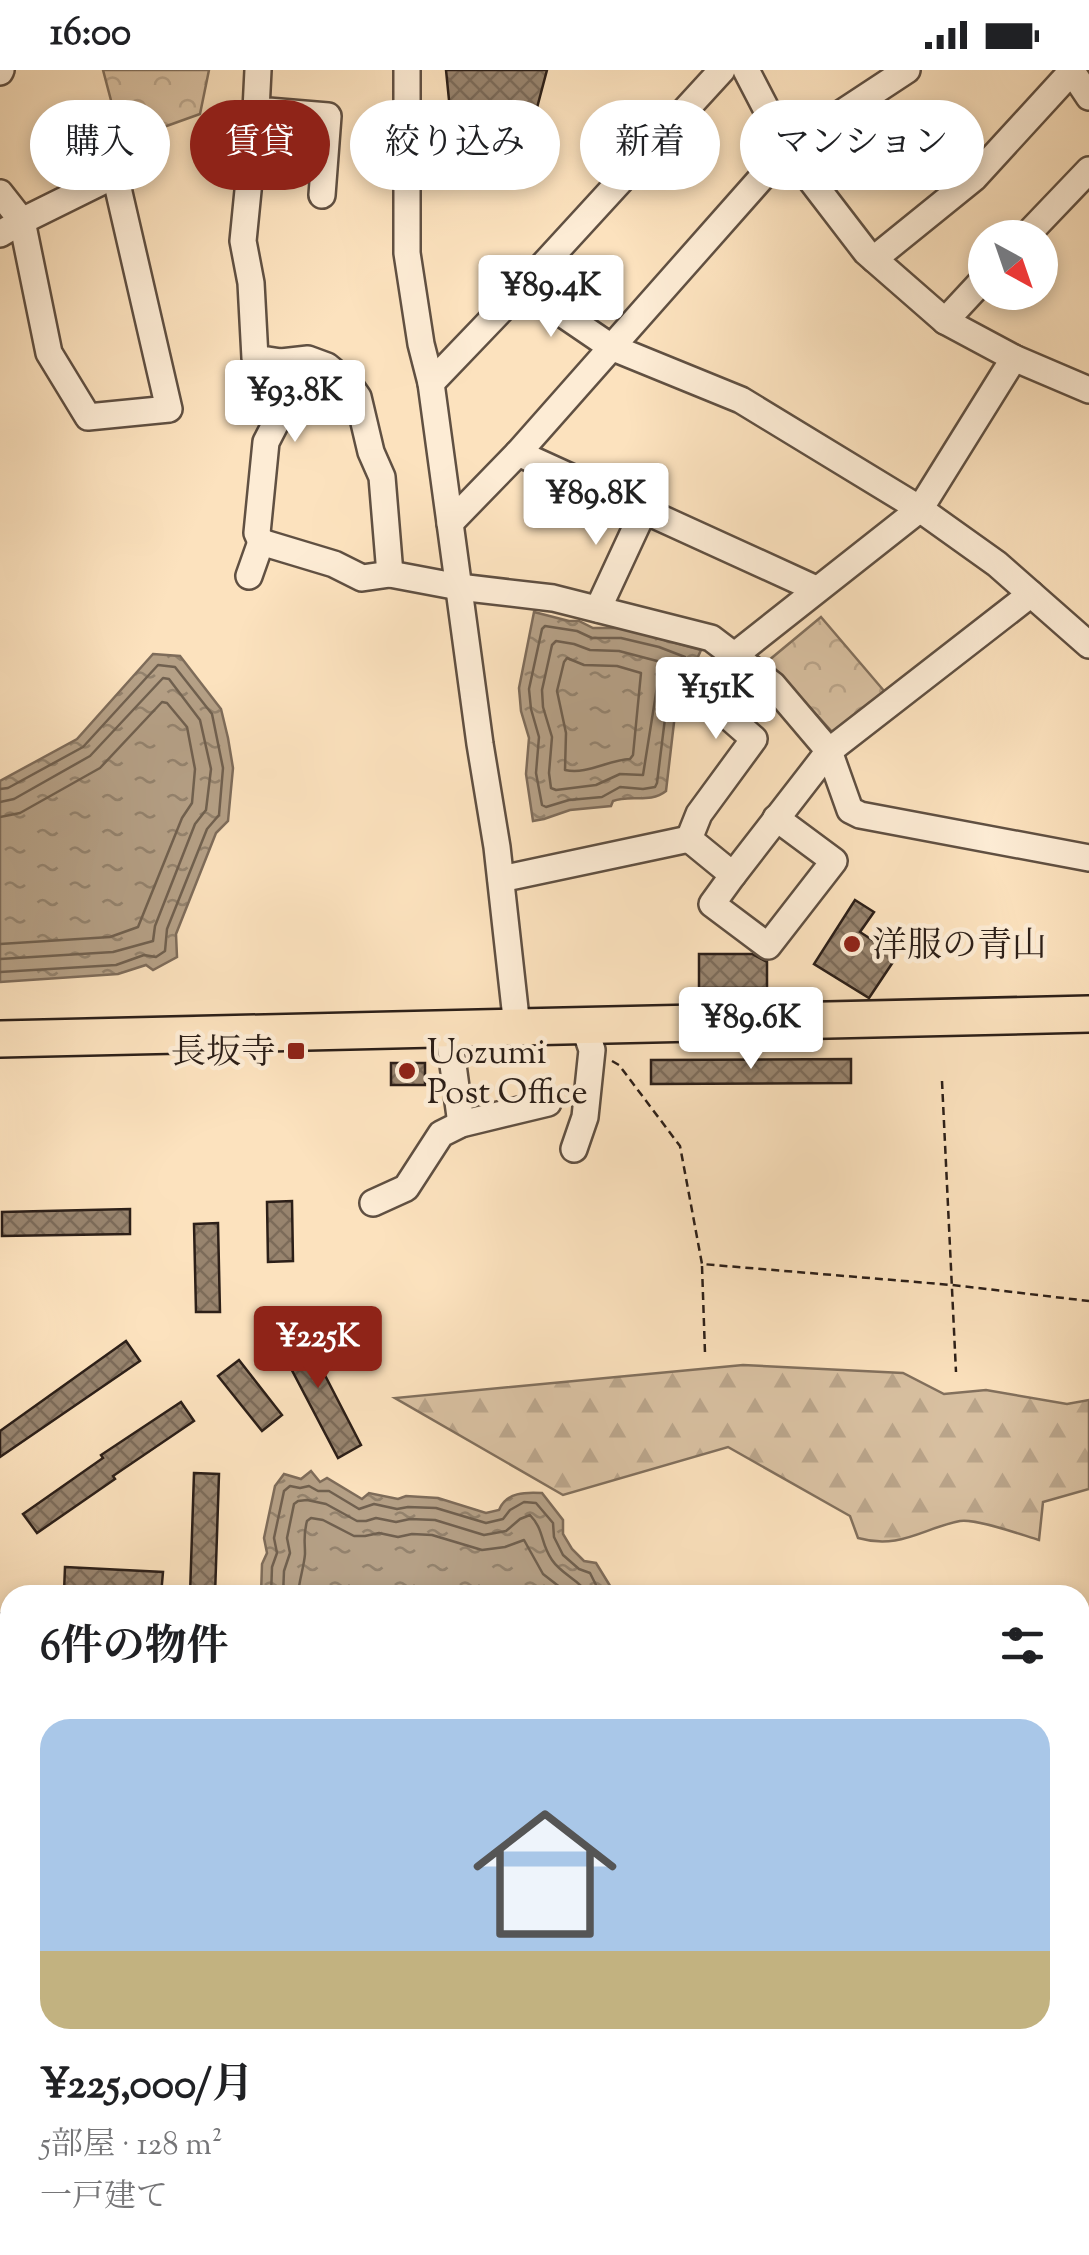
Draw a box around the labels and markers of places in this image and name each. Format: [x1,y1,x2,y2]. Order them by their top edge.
pin: ¥89.4K [470,255,632,340]
pin: ¥93.8K [214,360,376,445]
pin: ¥89.8K [515,463,677,548]
pin: ¥151K [646,657,786,742]
place label: 洋服の青山 [872,922,1047,973]
marker: 洋服の青山 [841,933,863,955]
pin: ¥89.6K [670,987,832,1072]
place label: 長坂寺 [171,1029,276,1080]
place label: Uozumi Post Office [427,1029,588,1120]
marker: 長坂寺 [285,1040,307,1062]
marker: Uozumi Post Office [396,1060,418,1082]
pin: ¥225K [248,1306,388,1391]

